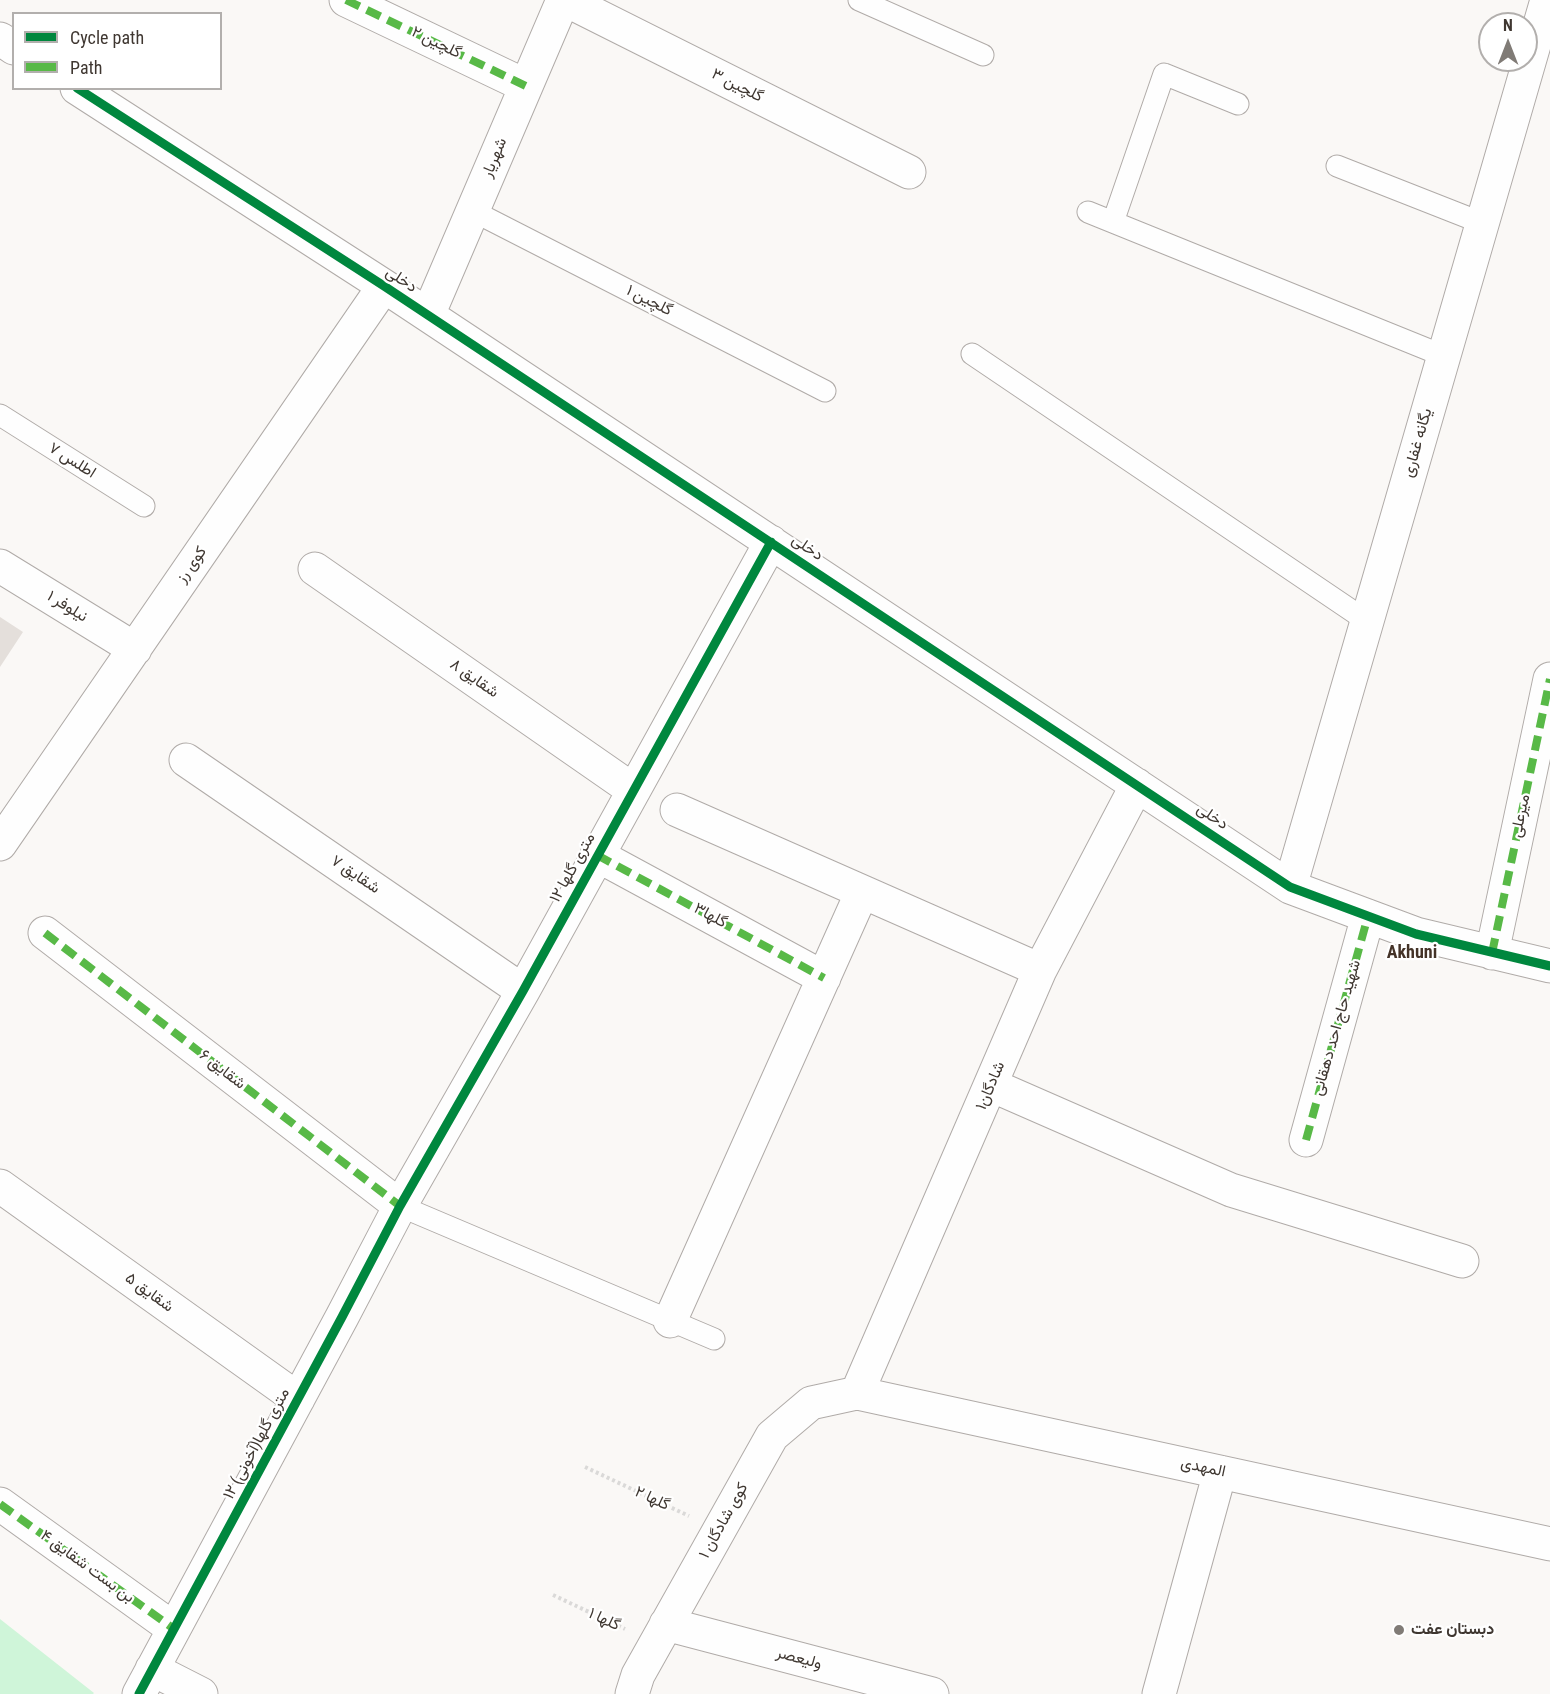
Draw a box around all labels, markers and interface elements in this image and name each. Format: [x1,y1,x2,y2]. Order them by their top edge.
legend [12,12,222,90]
north arrow [1478,12,1538,72]
text: N [1503,16,1513,35]
street label: گلچین ۲ [408,23,464,63]
text: Cycle path [70,27,144,48]
text: Path [70,57,103,78]
street label: گلچین ۳ [708,65,766,107]
street label: شهریار [478,135,512,181]
street label: دخلی [382,263,420,297]
street label: گلچین ۱ [623,281,675,321]
street label: یگانه غفاری [1399,406,1437,480]
street label: اطلس ۷ [45,439,99,483]
street label: دخلی [788,531,826,565]
street label: کوی رز [173,543,211,587]
street label: نیلوفر ۱ [43,587,91,627]
street label: شقایق ۸ [446,655,502,703]
street label: میرعلی [1507,793,1535,839]
street label: دخلی [1193,800,1231,834]
street label: ۱۲ متری گلها [546,830,600,906]
street label: شقایق ۷ [327,852,383,898]
street label: گلها۳ [690,899,730,933]
district label: Akhuni [1387,942,1437,964]
street label: شهید حاج احد دهقانی [1308,958,1366,1098]
street label: شقایق ۶ [195,1046,249,1094]
street label: شادگان۱ [972,1059,1010,1113]
street label: شقایق ۵ [121,1269,177,1317]
street label: ۱۲ متری گلها(آخونی) [220,1385,294,1503]
street label: المهدی [1179,1454,1227,1482]
street label: کوی شادگان ۱ [695,1480,753,1562]
street label: گلها ۲ [631,1483,673,1515]
street label: بن بست شقایق ۴ [36,1526,138,1608]
street label: گلها ۱ [585,1604,623,1636]
place label: دبستان عفت [1411,1620,1494,1640]
marker: دبستان عفت [1392,1623,1406,1637]
street label: ولیعصر [774,1644,824,1674]

